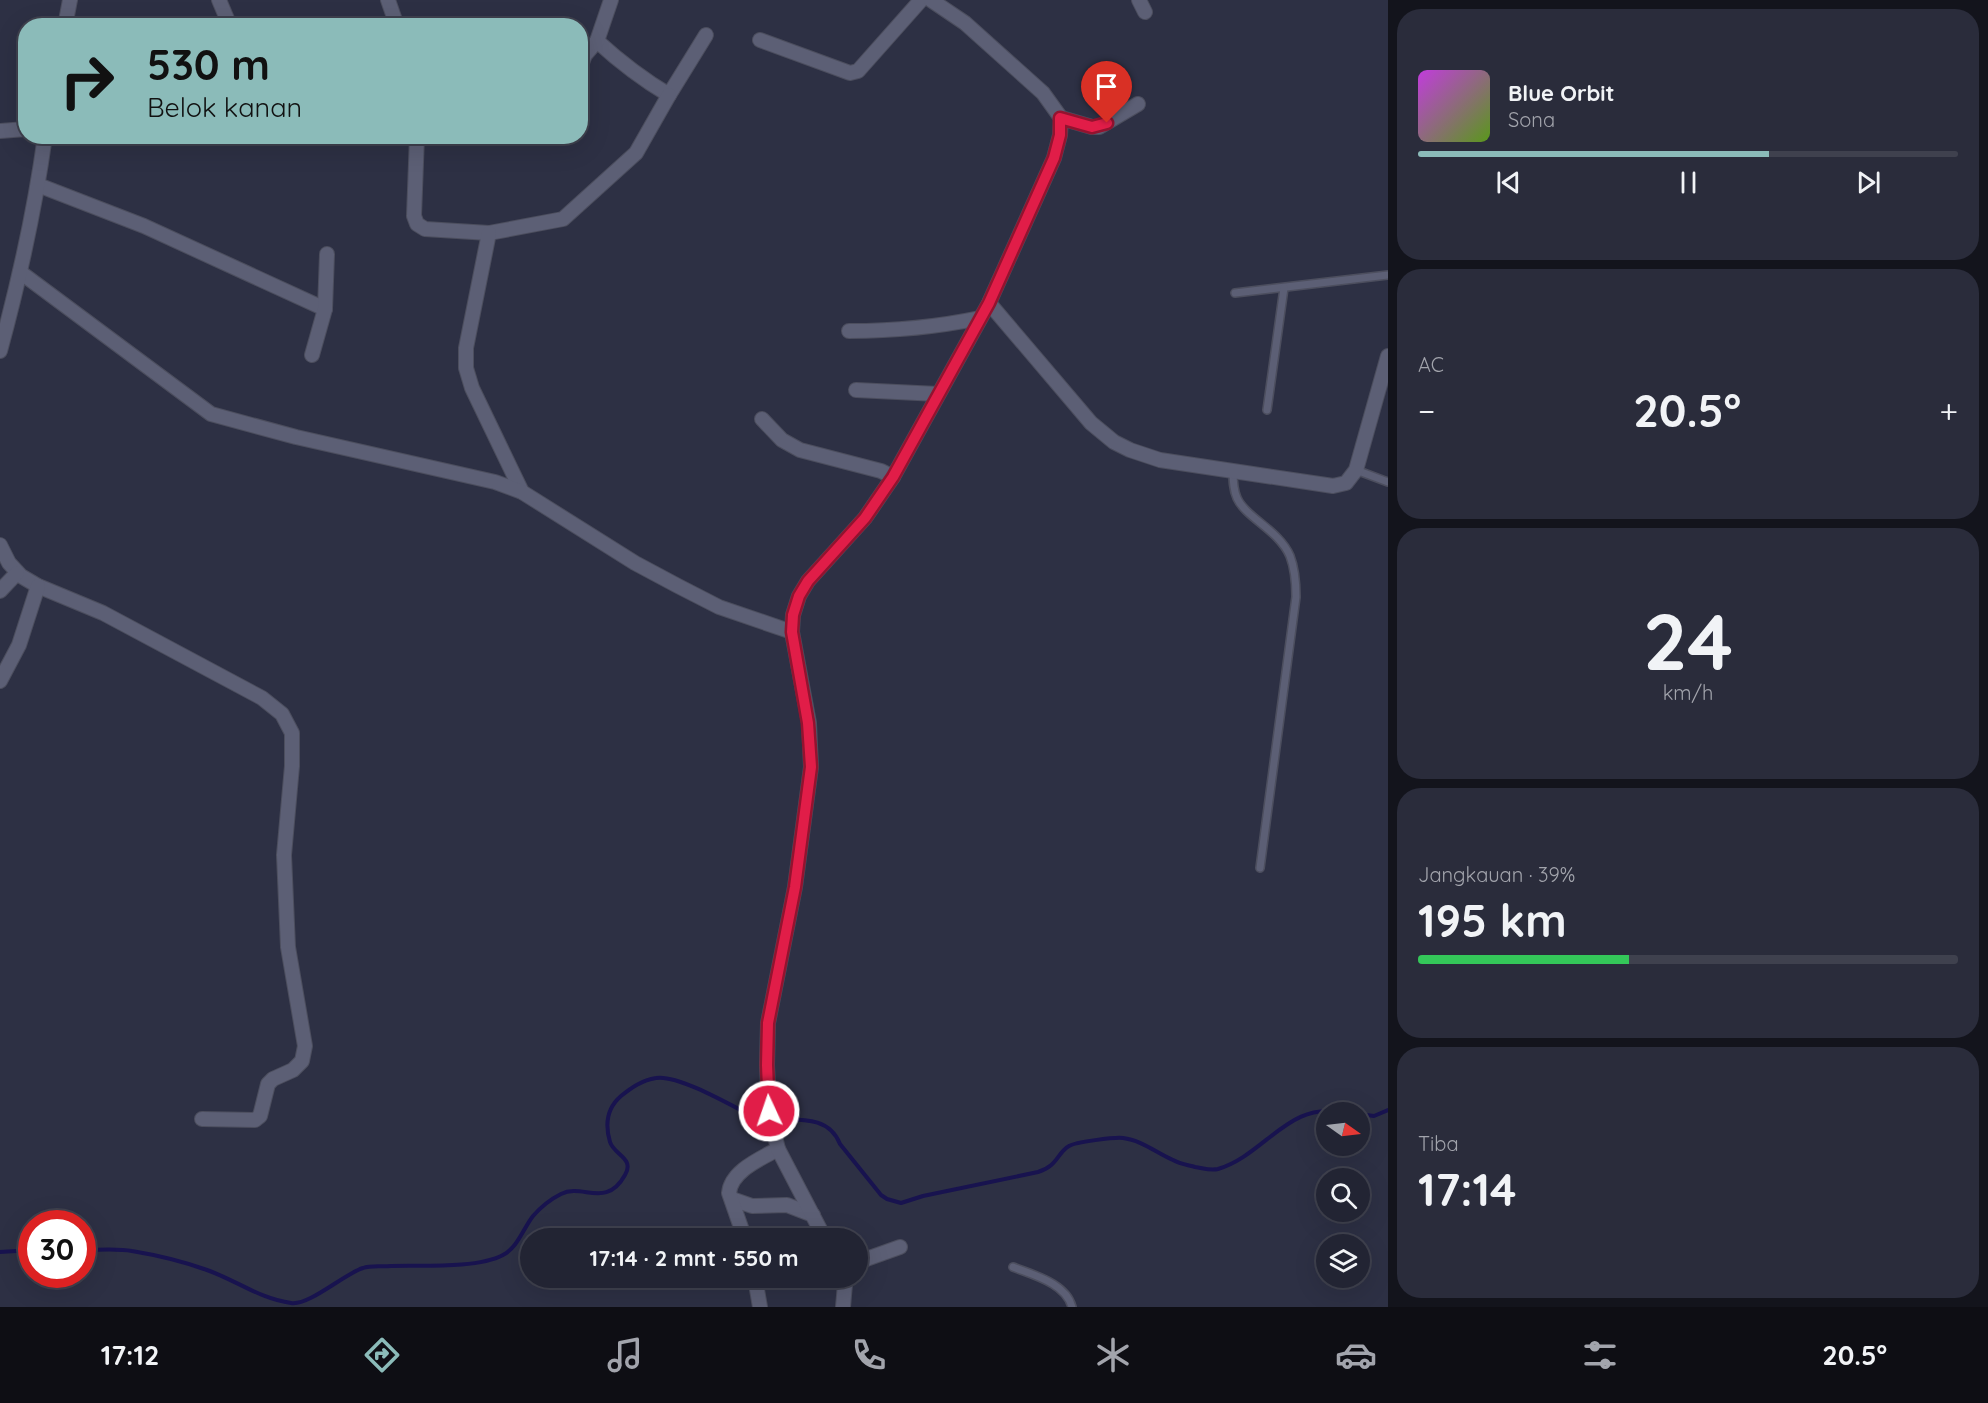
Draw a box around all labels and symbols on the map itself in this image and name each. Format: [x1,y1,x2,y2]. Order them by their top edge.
pin [1081,61,1132,123]
position arrow [737,1079,801,1143]
north arrow [1316,1102,1370,1156]
speed limit sign: 30 [18,1210,96,1288]

